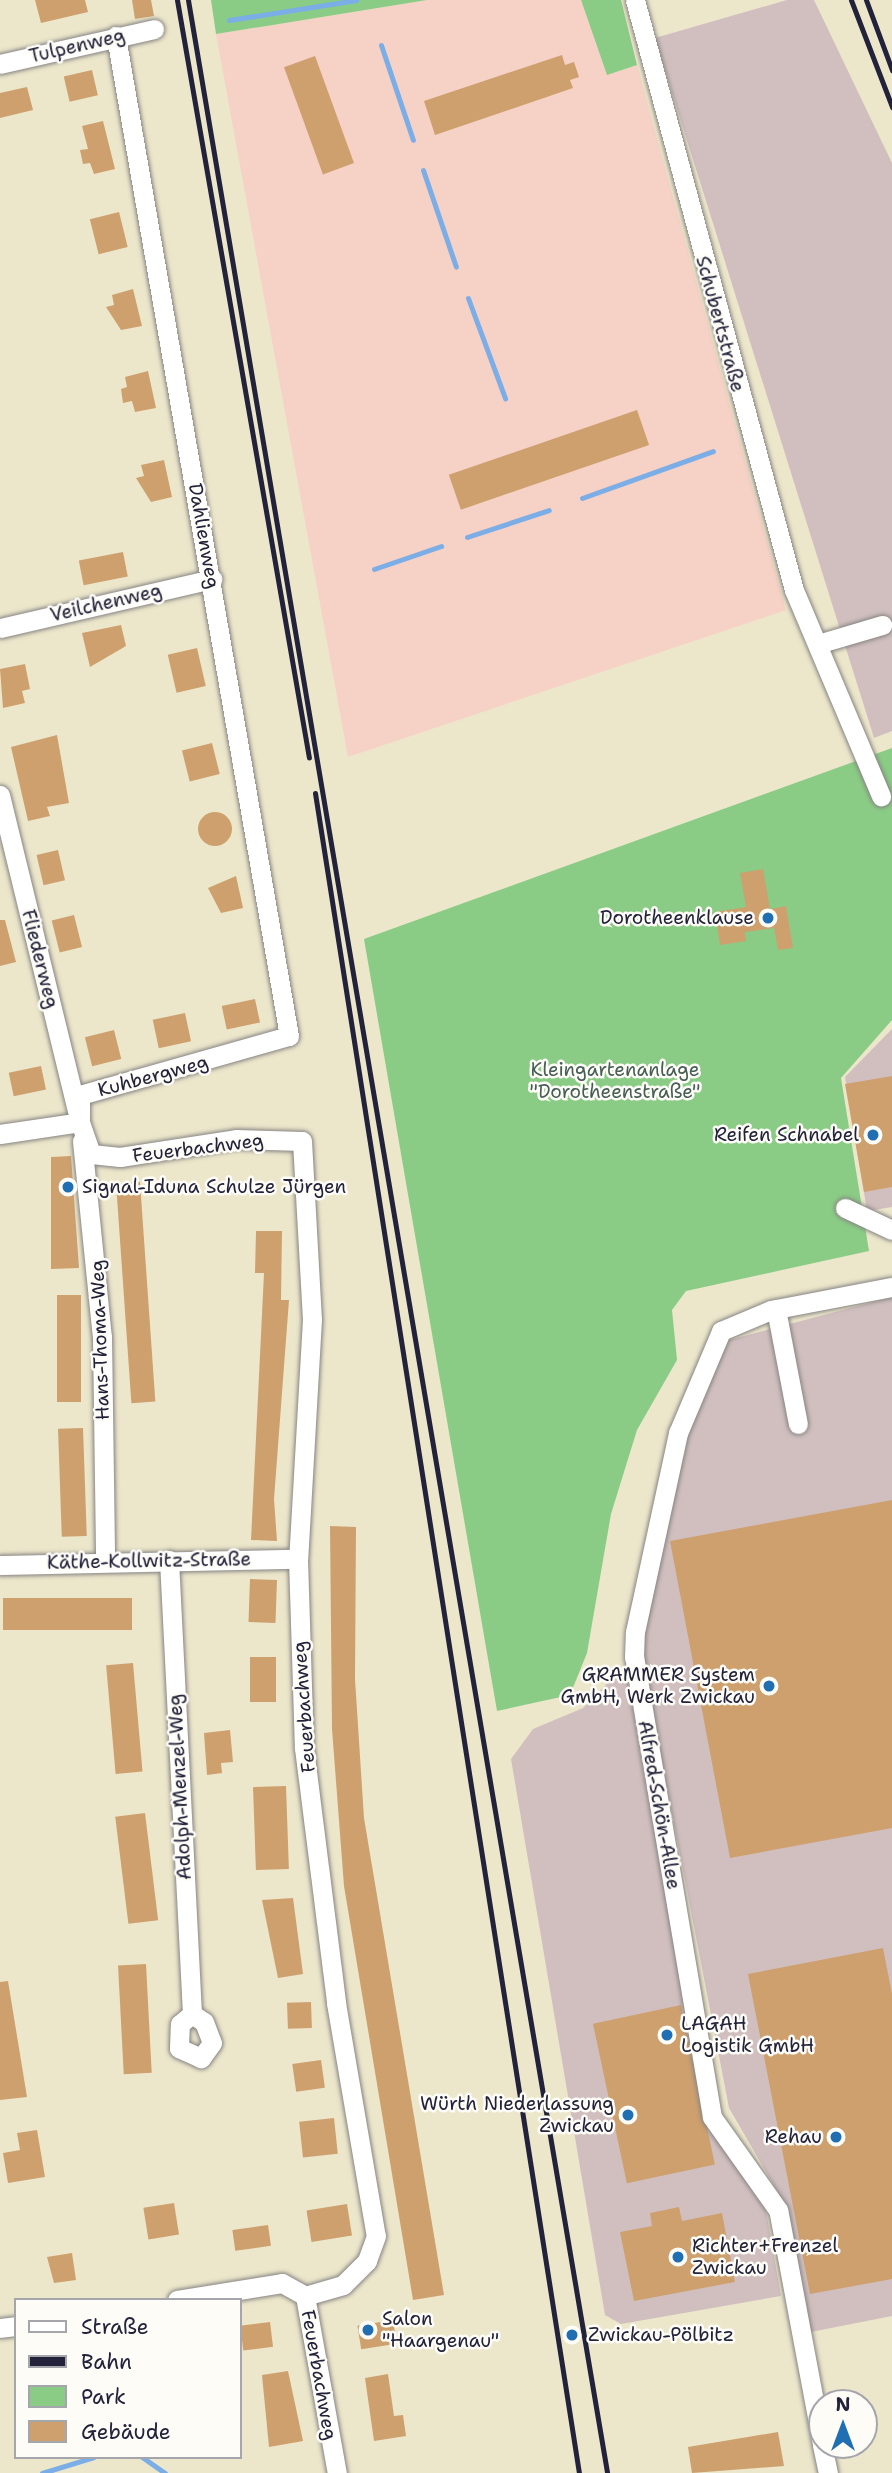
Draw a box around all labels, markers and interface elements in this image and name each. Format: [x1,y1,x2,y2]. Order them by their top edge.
street label: Tulpenweg [27,24,127,68]
street label: Schubertstraße [691,253,749,395]
street label: Dahlienweg [184,481,224,591]
street label: Veilchenweg [48,579,164,627]
street label: Fliederweg [17,907,63,1011]
place label: Dorotheenklause [600,907,754,929]
marker: Dorotheenklause [760,910,776,926]
street label: Kuhbergweg [95,1050,211,1102]
park label: Kleingartenanlage "Dorotheenstraße" [529,1059,701,1103]
place label: Reifen Schnabel [714,1124,859,1146]
marker: Reifen Schnabel [865,1127,881,1143]
street label: Feuerbachweg [131,1129,265,1167]
place label: Signal-Iduna Schulze Jürgen [82,1176,346,1198]
marker: Signal-Iduna Schulze Jürgen [60,1179,76,1195]
street label: Hans-Thoma-Weg [86,1259,114,1421]
street label: Käthe-Kollwitz-Straße [47,1548,251,1574]
street label: Feuerbachweg [288,1640,320,1774]
place label: GRAMMER System GmbH, Werk Zwickau [561,1664,755,1708]
marker: GRAMMER System GmbH, Werk Zwickau [761,1678,777,1694]
street label: Adolph-Menzel-Weg [164,1693,196,1881]
street label: Alfred-Schön-Allee [633,1719,685,1891]
place label: LAGAH Logistik GmbH [681,2013,814,2057]
marker: LAGAH Logistik GmbH [659,2027,675,2043]
place label: Würth Niederlassung Zwickau [420,2093,614,2137]
marker: Würth Niederlassung Zwickau [620,2107,636,2123]
place label: Rehau [765,2126,822,2148]
marker: Rehau [828,2129,844,2145]
place label: Richter+Frenzel Zwickau [692,2235,838,2279]
marker: Richter+Frenzel Zwickau [670,2249,686,2265]
legend [14,2298,242,2459]
street label: Feuerbachweg [296,2308,342,2442]
place label: Salon "Haargenau" [382,2308,499,2352]
text: Straße [81,2313,149,2341]
marker: Salon "Haargenau" [360,2322,376,2338]
place label: Zwickau-Pölbitz [588,2324,734,2346]
marker: Zwickau-Pölbitz [562,2325,582,2345]
text: Bahn [81,2348,132,2376]
text: Park [81,2383,126,2411]
north arrow [808,2389,878,2459]
text: N [835,2392,851,2417]
text: Gebäude [81,2418,171,2446]

